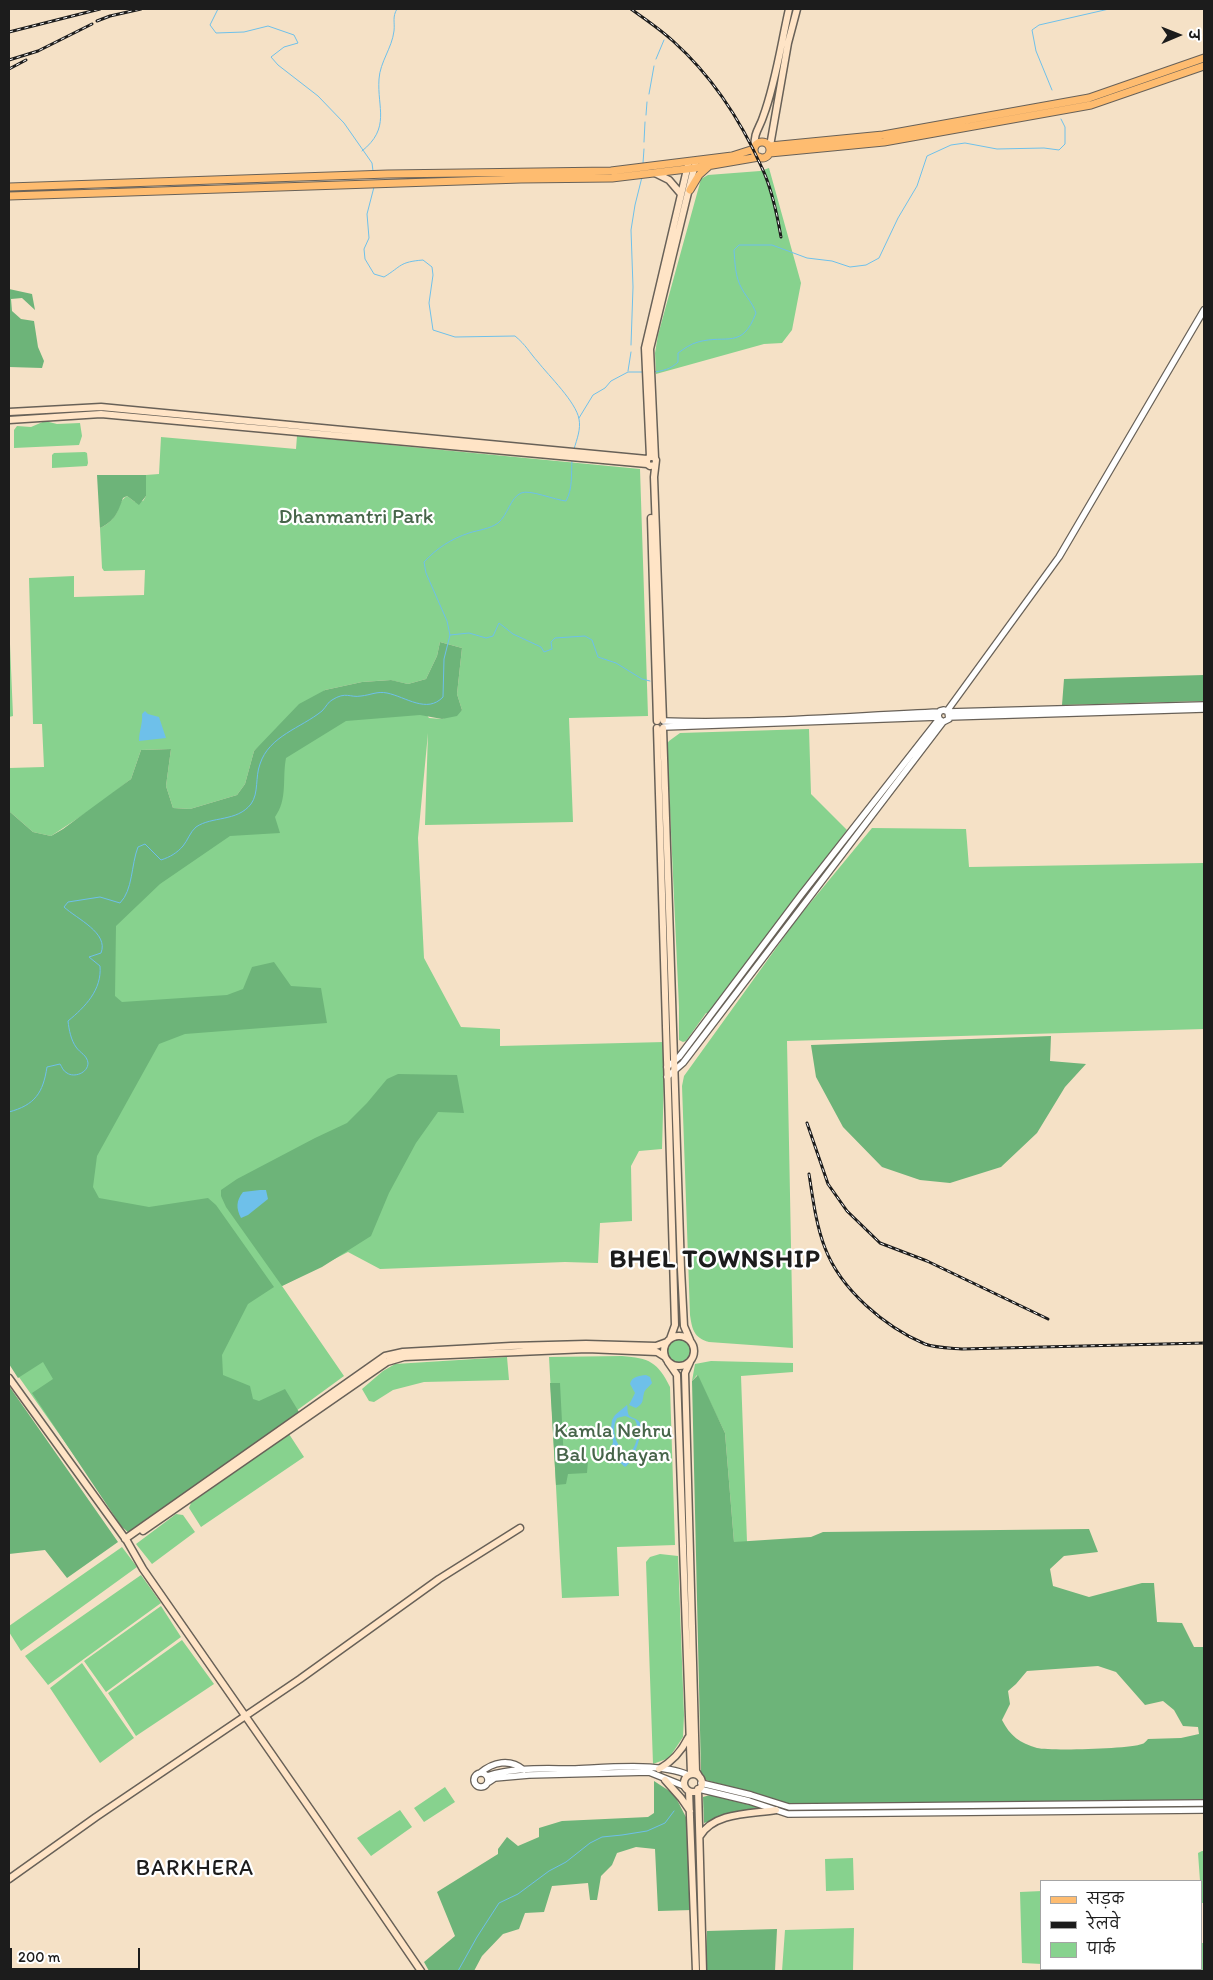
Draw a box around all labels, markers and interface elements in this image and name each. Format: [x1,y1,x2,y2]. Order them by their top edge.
north arrow [1153,10,1203,60]
text: उ [1185,30,1202,40]
park label: Dhanmantri Park [279,505,433,531]
district label: BHEL TOWNSHIP [609,1244,821,1276]
park label: Kamla Nehru Bal Udhayan [554,1419,672,1469]
district label: BARKHERA [134,1856,256,1882]
legend [1040,1880,1203,1970]
text: सड़क [1087,1890,1124,1908]
text: रेलवे [1087,1915,1120,1933]
scale bar [12,1938,142,1970]
text: पार्क [1087,1940,1115,1958]
text: 200 m [18,1948,60,1966]

